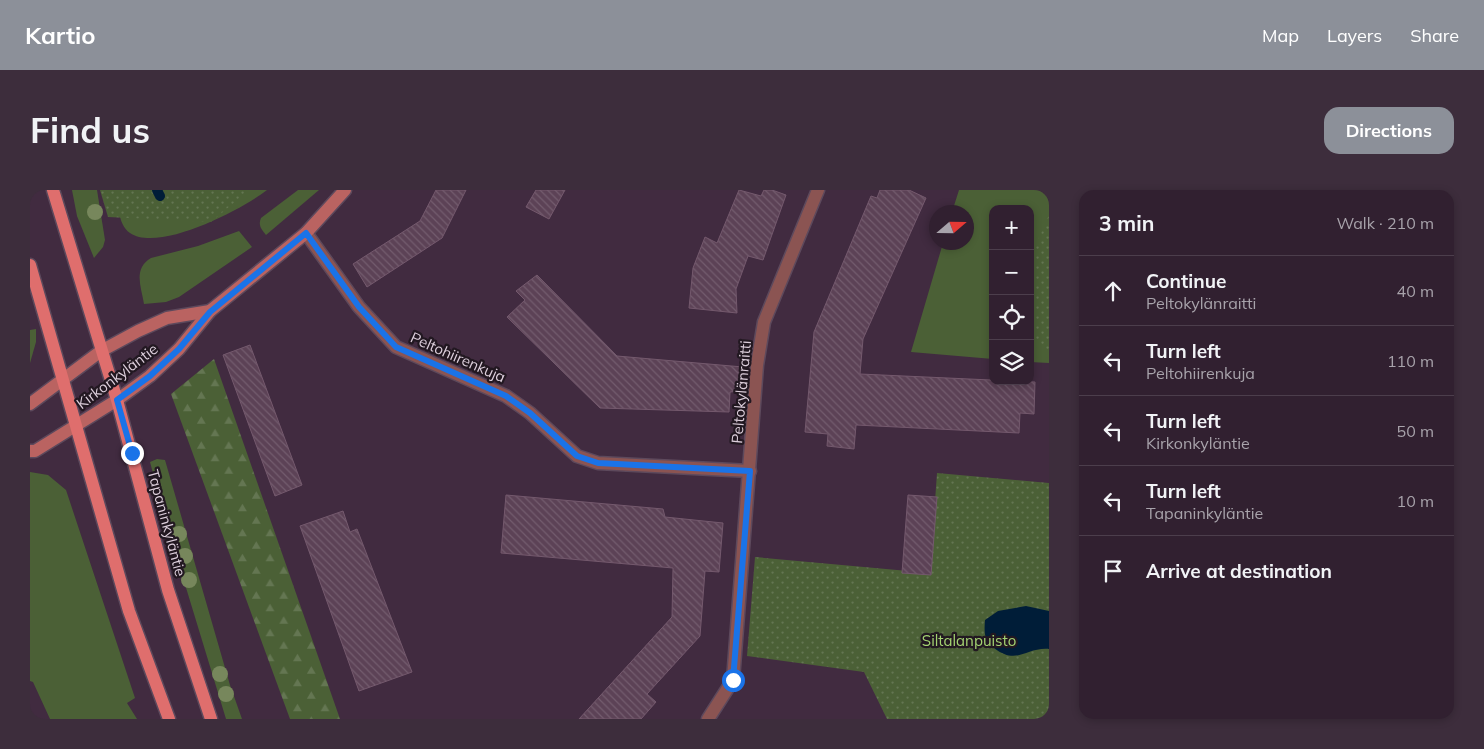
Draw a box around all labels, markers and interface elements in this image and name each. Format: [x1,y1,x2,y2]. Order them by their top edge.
text: Kartio [25,20,96,50]
text: Map [1262,24,1299,47]
text: Layers [1327,24,1382,47]
text: Share [1410,24,1459,47]
button: Directions [1324,107,1454,154]
text: Find us [30,108,150,152]
north arrow [929,205,974,250]
map controls [989,205,1034,385]
button: + [989,205,1034,250]
text: 3 min [1099,210,1154,236]
text: Walk · 210 m [1336,213,1434,233]
button: − [989,250,1034,295]
text: Continue [1146,269,1226,293]
icon: ahead [1099,277,1127,305]
text: 40 m [1397,281,1434,301]
text: Peltokylänraitti [1146,293,1256,313]
button: locate [989,295,1034,340]
street label: Peltohiirenkuja [408,328,508,386]
street label: Kirkonkyläntie [72,339,162,413]
text: Turn left [1146,339,1221,363]
street label: Peltokylänraitti [727,340,755,444]
button: layers [989,340,1034,385]
icon: left [1099,347,1127,375]
text: 110 m [1387,351,1434,371]
text: Peltohiirenkuja [1146,363,1255,383]
text: Turn left [1146,409,1221,433]
icon: left [1099,417,1127,445]
text: 50 m [1397,421,1434,441]
text: Kirkonkyläntie [1146,433,1250,453]
route end [121,442,144,465]
street label: Tapaninkyläntie [144,467,190,579]
text: Turn left [1146,479,1221,503]
icon: left [1099,487,1127,515]
text: 10 m [1397,491,1434,511]
text: Tapaninkyläntie [1146,503,1263,523]
icon: arrive [1099,557,1127,585]
text: Arrive at destination [1146,559,1332,583]
park label: Siltalanpuisto [922,631,1016,650]
route start [722,669,745,692]

